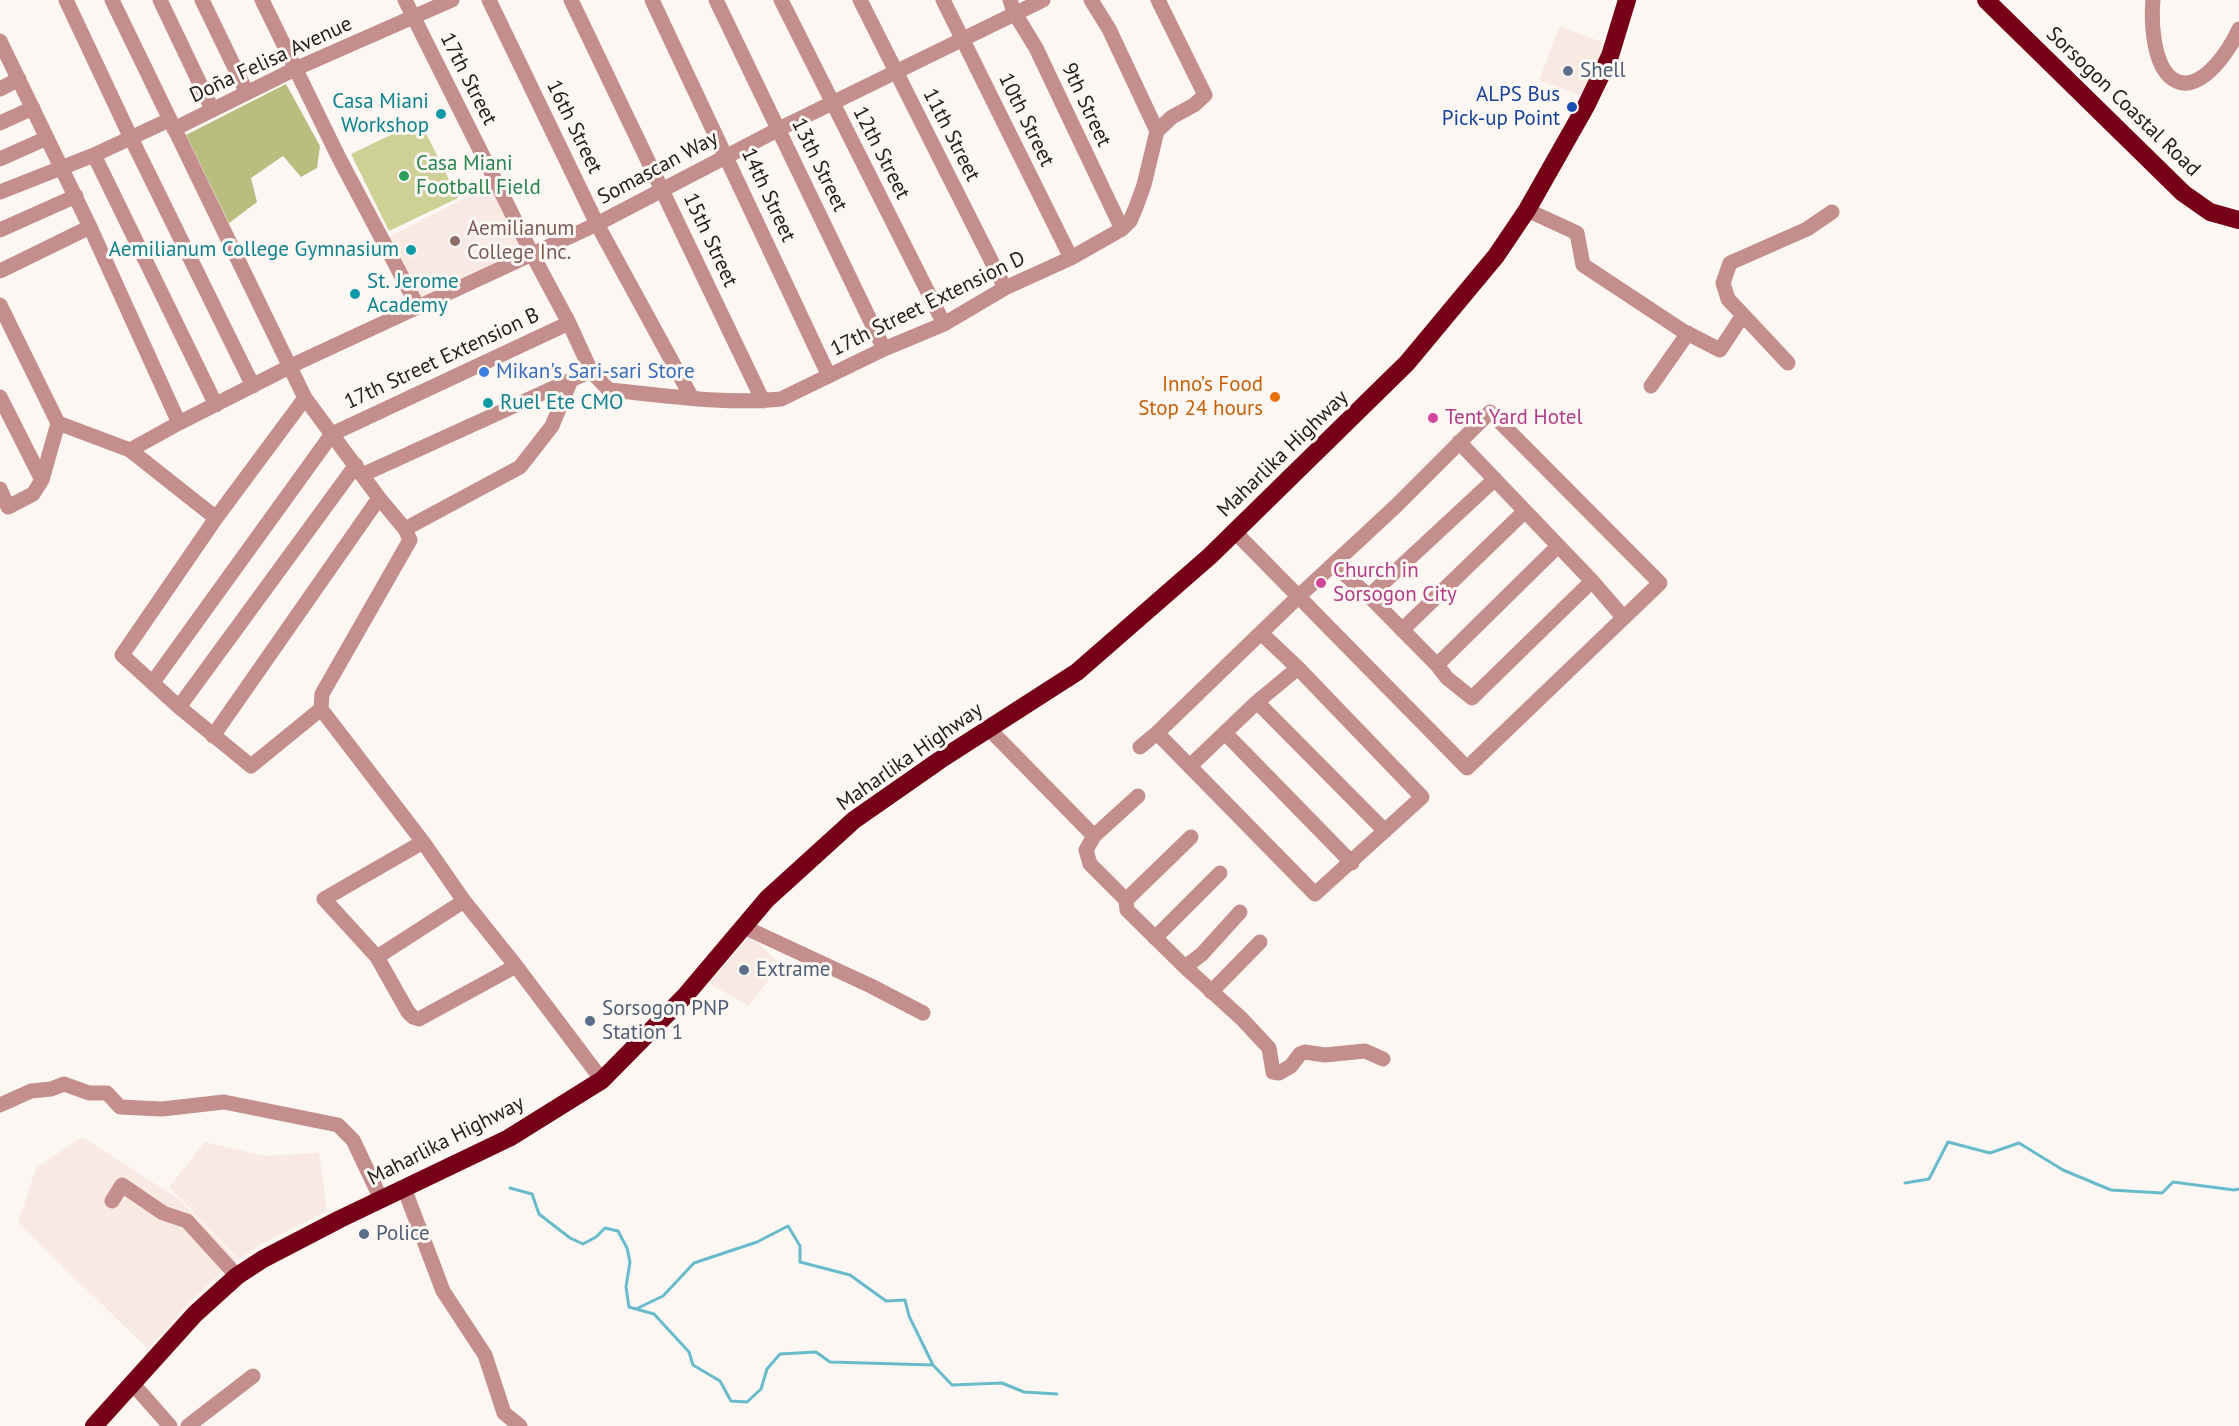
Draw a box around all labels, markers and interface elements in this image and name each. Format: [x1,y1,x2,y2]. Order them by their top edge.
street label: Doña Felisa Avenue [186,11,356,109]
street label: Sorsogon Coastal Road [2041,22,2205,182]
street label: 17th Street [434,29,502,129]
place label: Shell [1580,58,1626,84]
street label: 9th Street [1056,59,1116,151]
marker: Shell [1561,64,1575,78]
street label: 10th Street [993,69,1059,171]
street label: 16th Street [541,76,607,178]
place label: ALPS Bus Pick-up Point [1442,82,1560,132]
street label: 11th Street [917,84,985,186]
place label: Casa Miani Workshop [332,89,429,139]
marker: ALPS Bus Pick-up Point [1565,100,1579,114]
street label: 12th Street [847,102,915,204]
marker: Casa Miani Workshop [434,107,448,121]
street label: 13th Street [786,114,852,216]
street label: Somascan Way [594,126,722,210]
street label: 14th Street [735,144,801,246]
place label: Casa Miani Football Field [416,151,541,201]
marker: Casa Miani Football Field [397,169,411,183]
street label: 15th Street [677,189,743,291]
place label: Aemilianum College Inc. [467,216,574,266]
marker: Aemilianum College Inc. [448,234,462,248]
place label: Aemilianum College Gymnasium [109,237,399,263]
marker: Aemilianum College Gymnasium [404,243,418,257]
street label: 17th Street Extension D [827,246,1029,362]
place label: St. Jerome Academy [367,269,459,319]
marker: St. Jerome Academy [348,287,362,301]
street label: 17th Street Extension B [341,303,543,415]
place label: Mikan's Sari-sari Store [496,359,695,385]
marker: Mikan's Sari-sari Store [477,365,491,379]
place label: Inno’s Food Stop 24 hours [1138,372,1263,422]
street label: Maharlika Highway [1212,385,1354,523]
place label: Ruel Ete CMO [500,390,623,416]
marker: Inno’s Food Stop 24 hours [1268,390,1282,404]
marker: Ruel Ete CMO [481,396,495,410]
place label: Tent Yard Hotel [1445,405,1583,431]
marker: Tent Yard Hotel [1426,411,1440,425]
place label: Church in Sorsogon City [1333,558,1457,608]
marker: Church in Sorsogon City [1314,576,1328,590]
street label: Maharlika Highway [832,697,988,817]
place label: Extrame [756,957,830,983]
marker: Extrame [737,963,751,977]
place label: Sorsogon PNP Station 1 [602,996,729,1046]
marker: Sorsogon PNP Station 1 [583,1014,597,1028]
street label: Maharlika Highway [364,1091,528,1191]
place label: Police [376,1221,430,1247]
marker: Police [357,1227,371,1241]

